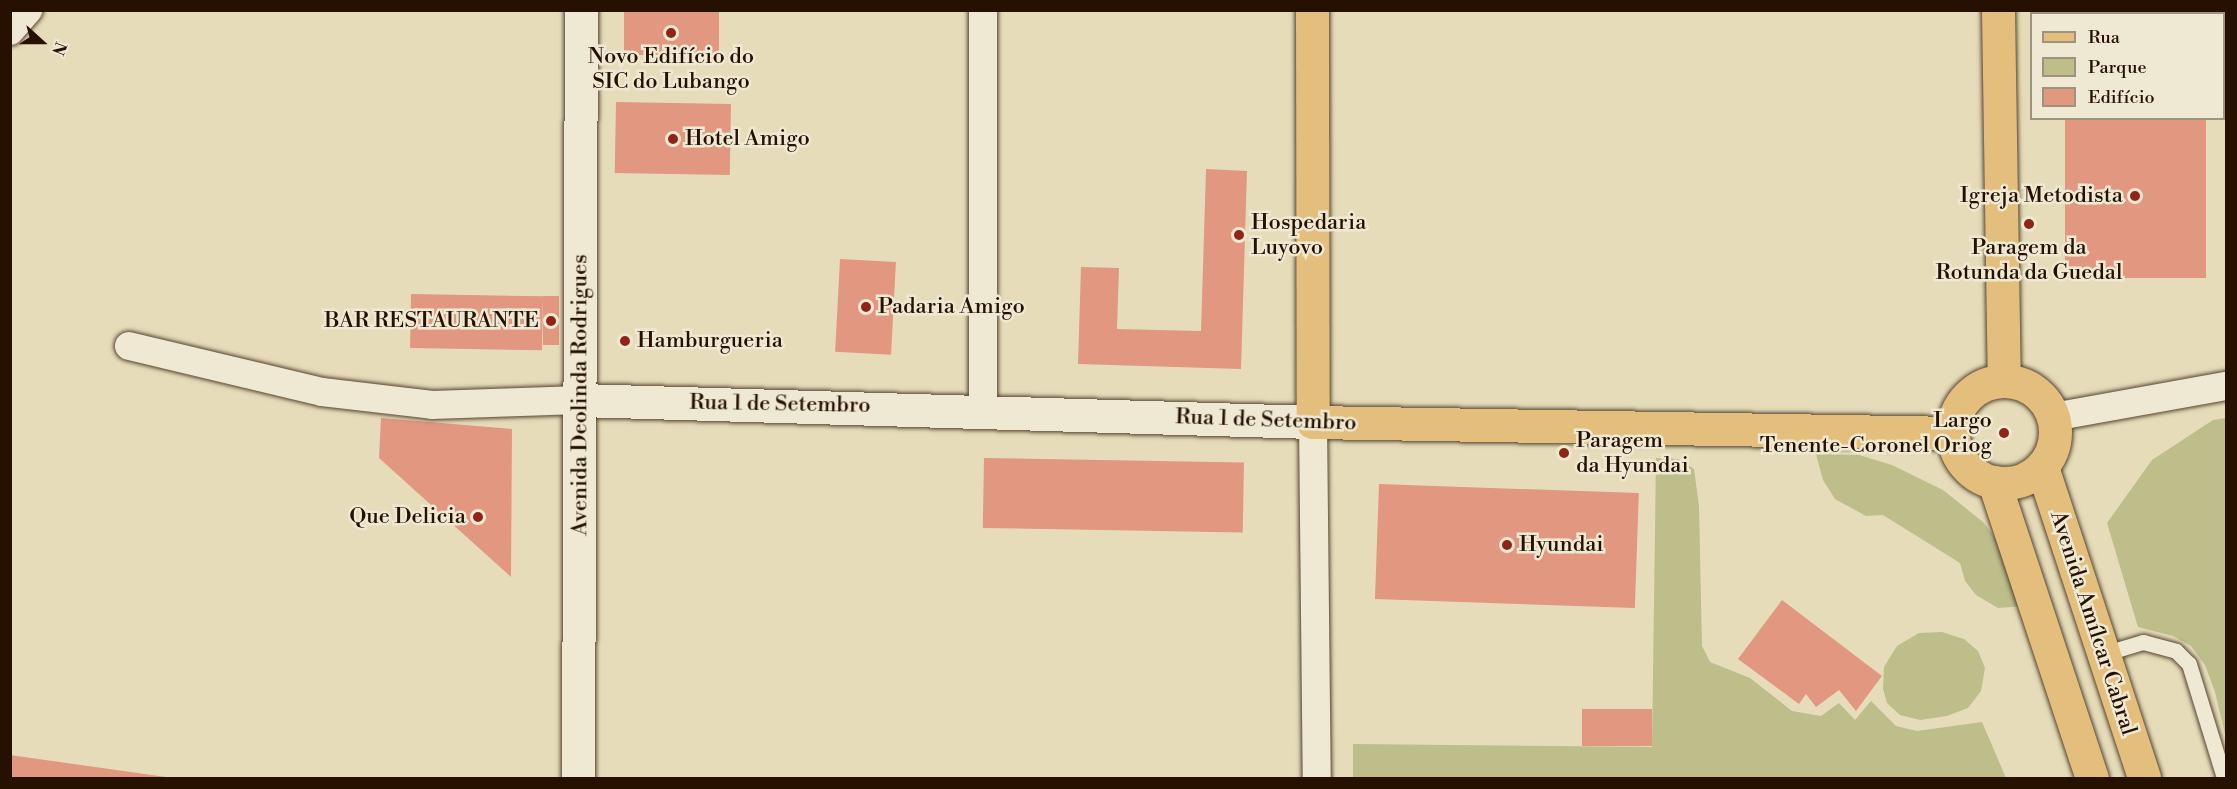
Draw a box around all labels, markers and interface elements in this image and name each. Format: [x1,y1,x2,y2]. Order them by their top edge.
north arrow [12,12,72,72]
legend [2030,12,2225,120]
marker: Novo Edifício do SIC do Lubango [664,26,678,40]
text: Rua [2088,26,2120,49]
text: N [47,39,70,58]
place label: Novo Edifício do SIC do Lubango [588,43,754,94]
text: Parque [2088,56,2147,79]
text: Edifício [2088,86,2155,109]
place label: Hotel Amigo [685,126,810,152]
marker: Hotel Amigo [666,132,680,146]
place label: Igreja Metodista [1960,183,2123,209]
marker: Igreja Metodista [2128,189,2142,203]
place label: Hospedaria Luyovo [1251,209,1366,260]
marker: Paragem da Rotunda da Guedal [2022,217,2036,231]
marker: Hospedaria Luyovo [1232,228,1246,242]
place label: Paragem da Rotunda da Guedal [1936,234,2122,286]
street label: Avenida Deolinda Rodrigues [567,254,593,536]
place label: Padaria Amigo [878,294,1025,320]
marker: Padaria Amigo [859,300,873,314]
place label: BAR RESTAURANTE [324,308,539,334]
marker: BAR RESTAURANTE [544,314,558,328]
place label: Hamburgueria [637,328,783,354]
marker: Hamburgueria [618,334,632,348]
street label: Rua 1 de Setembro [689,389,871,419]
street label: Rua 1 de Setembro [1175,404,1357,436]
place label: Largo Tenente-Coronel Oriog [1760,407,1992,458]
marker: Largo Tenente-Coronel Oriog [1997,426,2011,440]
place label: Paragem da Hyundai [1576,427,1689,478]
marker: Paragem da Hyundai [1557,446,1571,460]
place label: Que Delicia [349,504,466,530]
street label: Avenida Amílcar Cabral [2044,507,2142,739]
marker: Que Delicia [471,510,485,524]
place label: Hyundai [1519,532,1604,558]
marker: Hyundai [1500,538,1514,552]

